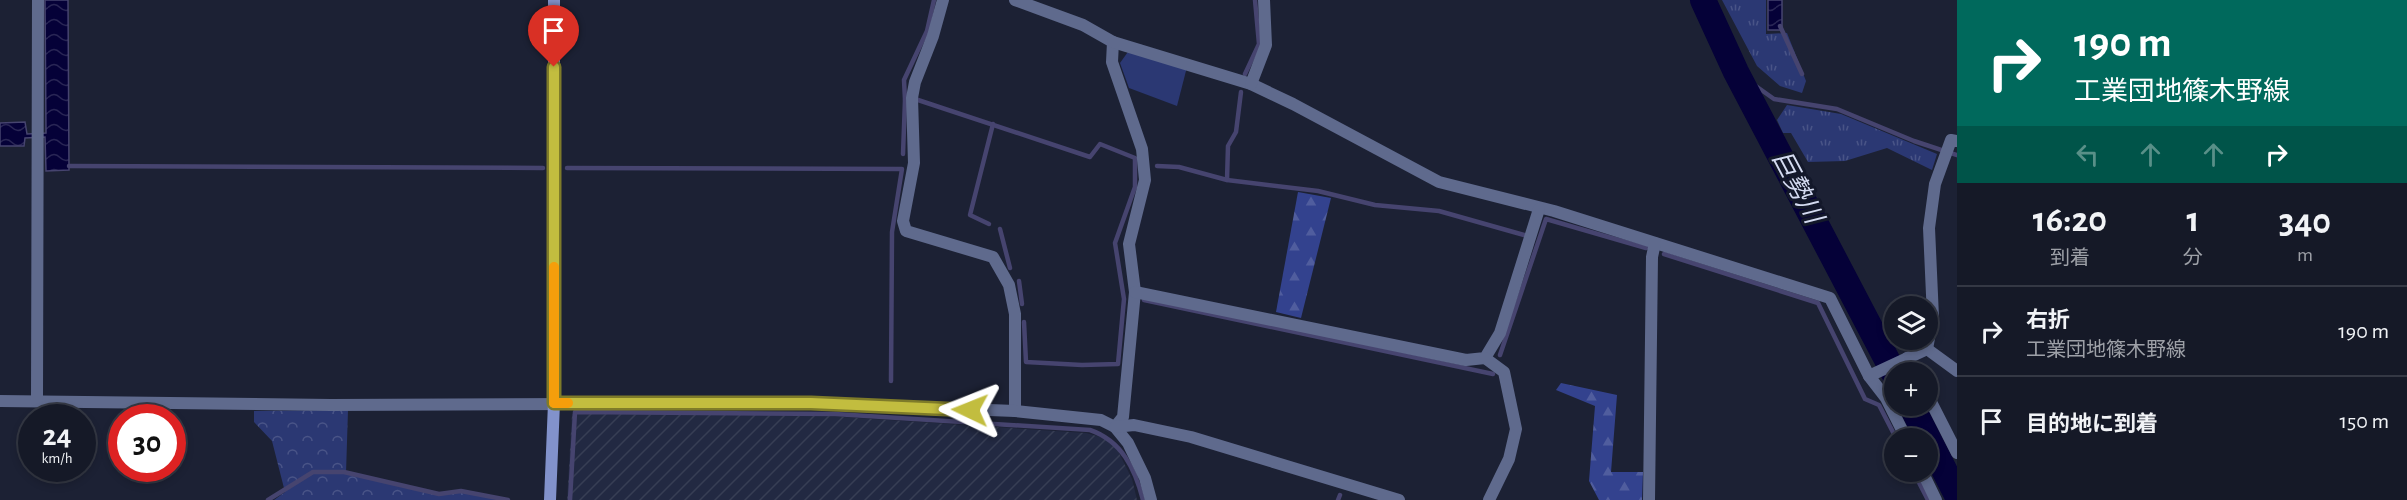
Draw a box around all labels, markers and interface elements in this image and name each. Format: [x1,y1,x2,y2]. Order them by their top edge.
pin [528,5,579,67]
icon: arrive [537,14,570,47]
text: 190 m [2074,22,2172,64]
icon: right [1975,24,2053,102]
text: 工業団地篠木野線 [2074,78,2290,105]
icon: left [2071,138,2104,171]
icon: ahead [2134,138,2167,171]
icon: ahead [2197,138,2230,171]
icon: right [2260,138,2293,171]
water label: 巨勢川 [1767,146,1829,230]
text: 16:20 [2033,202,2107,238]
text: 1 [2186,202,2199,238]
text: 340 [2279,204,2331,240]
text: m [2297,245,2313,265]
text: 到着 [2050,248,2090,268]
text: 分 [2183,248,2203,268]
map controls [1884,296,1938,482]
button: layers [1884,296,1938,350]
text: 右折 [2026,309,2070,331]
icon: right [1975,315,2008,348]
text: 190 m [2338,320,2389,342]
text: 工業団地篠木野線 [2026,340,2186,360]
button: + [1884,362,1938,416]
position arrow [938,378,1002,442]
speed limit sign: 30 [108,404,186,482]
icon: arrive [1975,405,2008,438]
text: 150 m [2339,410,2389,432]
text: 目的地に到着 [2026,413,2158,435]
text: 24 [42,421,72,451]
button: − [1884,428,1938,482]
text: km/h [42,451,72,466]

